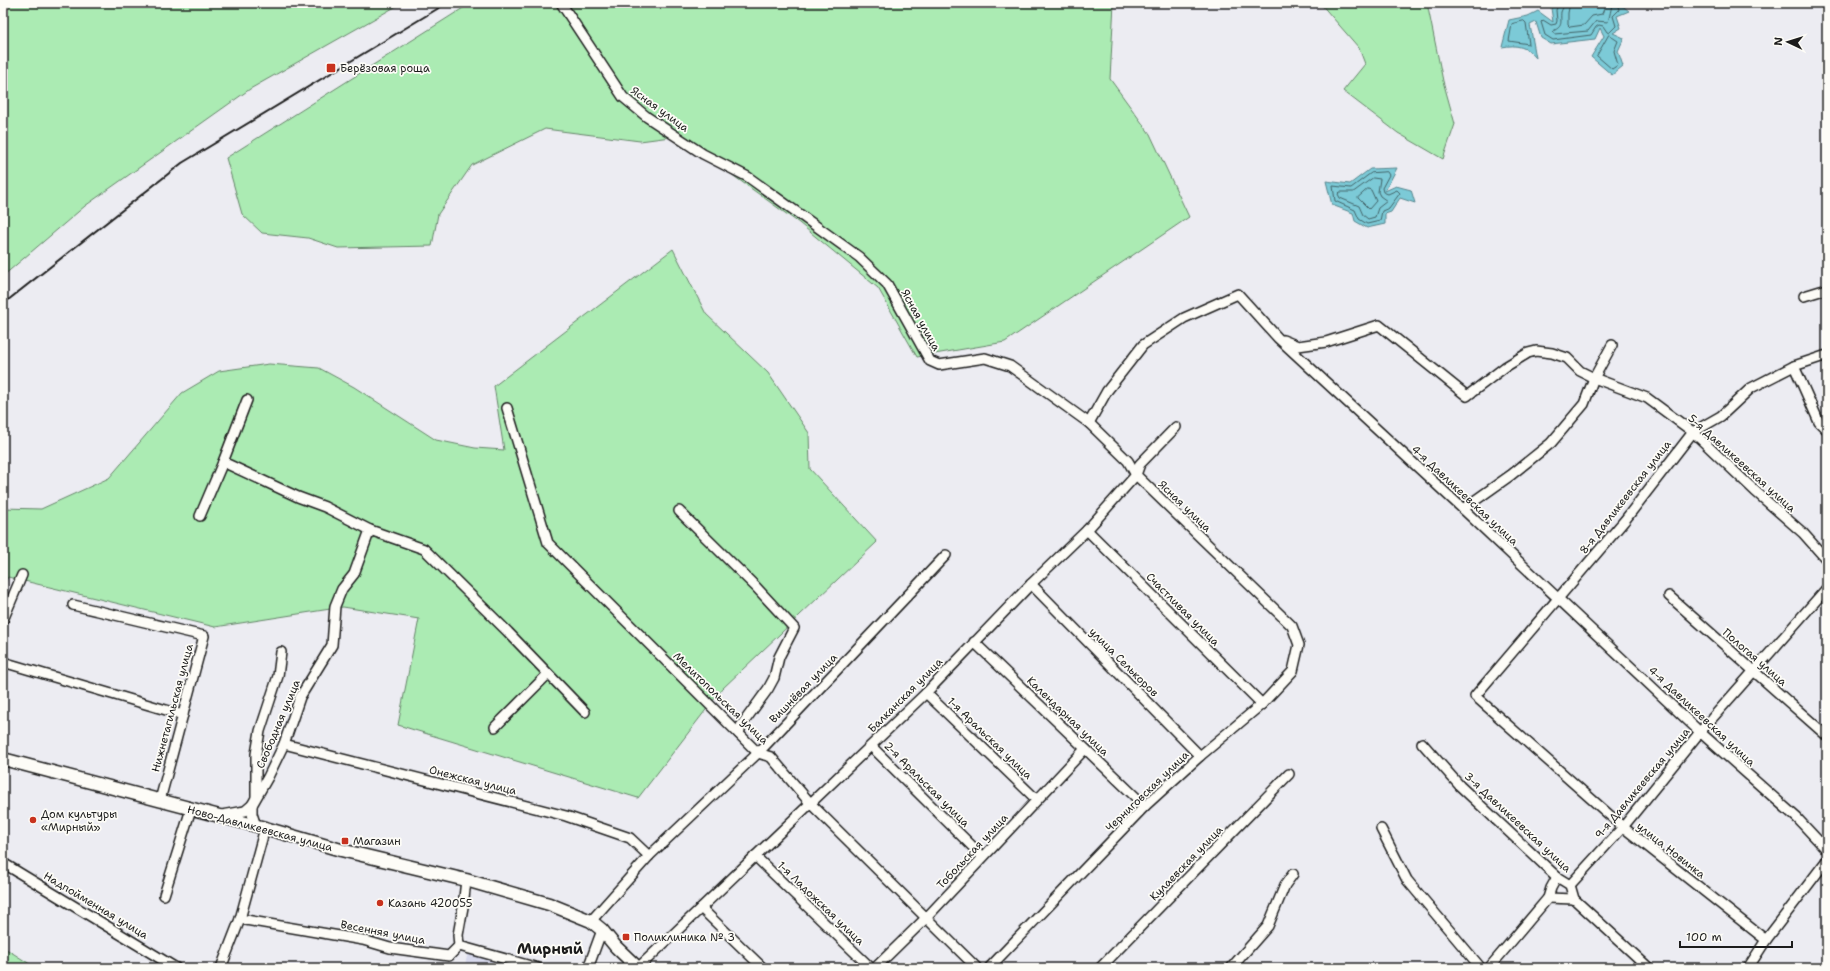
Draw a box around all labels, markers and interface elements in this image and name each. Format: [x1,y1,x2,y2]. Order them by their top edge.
north arrow [1768,22,1808,62]
text: N [1771,36,1786,46]
place label: Берёзовая роща [340,61,430,76]
marker: Берёзовая роща [325,62,337,74]
street label: Ясная улица [628,83,692,136]
street label: Ясная улица [897,287,944,354]
street label: 5-я Давликеевская улица [1685,411,1799,516]
street label: 8-я Давликеевская улица [1576,437,1675,557]
street label: 4-я Давликеевская улица [1408,442,1521,549]
street label: Ясная улица [1155,477,1215,536]
street label: Счастливая улица [1143,569,1223,649]
street label: улица Селькоров [1086,624,1162,700]
street label: Пологая улица [1719,625,1790,690]
street label: Нижнетагильская улица [148,642,197,774]
street label: Мелитопольская улица [670,649,772,748]
street label: Вишнёвая улица [766,650,841,726]
street label: Балканская улица [865,655,946,736]
street label: 4-я Давликеевская улица [1645,663,1758,770]
street label: Календарная улица [1023,673,1112,760]
street label: Свободная улица [253,677,304,771]
street label: 1-я Аральская улица [944,694,1035,783]
street label: 9-я Давликеевская улица [1591,725,1693,842]
street label: 2-я Аральская улица [881,738,973,830]
street label: Черниговская улица [1102,748,1192,835]
street label: Онежская улица [428,762,518,799]
street label: 3-я Давликеевская улица [1461,769,1574,876]
street label: Ново-Давликеевская улица [186,802,334,855]
place label: Дом культуры «Мирный» [41,807,117,835]
street label: Тобольская улица [933,810,1011,892]
marker: Дом культуры «Мирный» [28,815,38,825]
street label: улица Новинка [1633,819,1708,882]
street label: Кулаевская улица [1147,823,1226,904]
place label: Магазин [353,834,401,849]
marker: Магазин [340,836,350,846]
street label: 1-я Ладожская улица [774,858,867,949]
street label: Надпойменная улица [41,868,151,943]
place label: Казань 420055 [388,896,473,911]
marker: Казань 420055 [375,898,385,908]
street label: Весенняя улица [339,917,427,948]
scale bar [1680,923,1792,949]
text: 100 m [1686,929,1722,945]
place label: Поликлиника № 3 [634,930,735,945]
marker: Поликлиника № 3 [621,932,631,942]
district label: Мирный [517,939,584,959]

